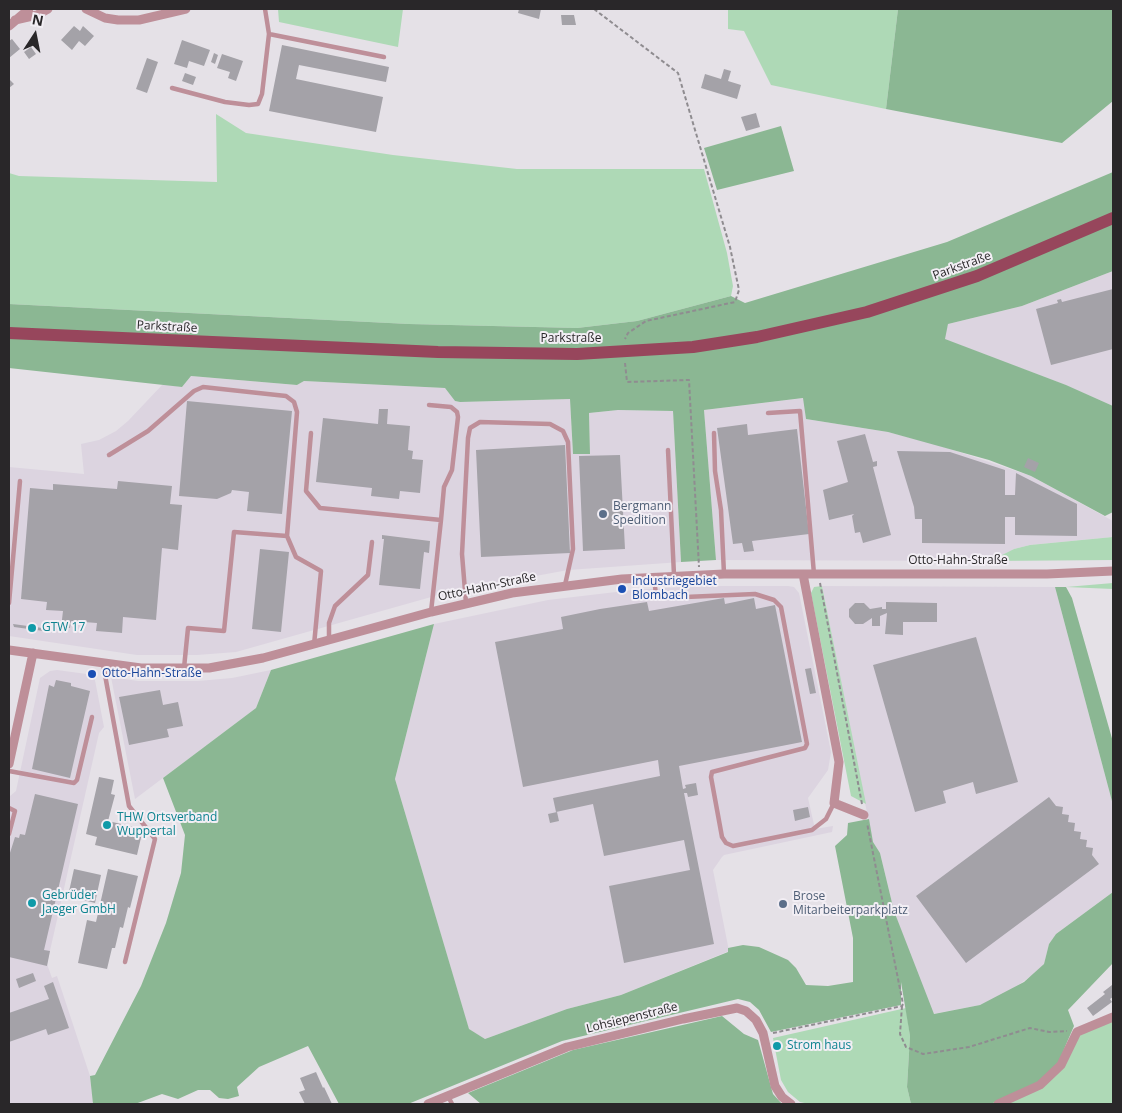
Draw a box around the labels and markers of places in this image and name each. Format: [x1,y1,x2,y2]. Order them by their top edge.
place label: Bergmann Spedition [613,500,671,528]
marker: Bergmann Spedition [597,508,609,520]
place label: Industriegebiet Blombach [632,575,717,603]
marker: Industriegebiet Blombach [616,583,628,595]
place label: GTW 17 [42,621,85,635]
marker: GTW 17 [26,622,38,634]
place label: Otto-Hahn-Straße [102,667,202,681]
marker: Otto-Hahn-Straße [86,668,98,680]
place label: THW Ortsverband Wuppertal [117,811,217,839]
marker: THW Ortsverband Wuppertal [101,819,113,831]
place label: Gebrüder Jaeger GmbH [42,889,116,917]
place label: Brose Mitarbeiterparkplatz [793,890,908,918]
marker: Gebrüder Jaeger GmbH [26,897,38,909]
marker: Brose Mitarbeiterparkplatz [777,898,789,910]
place label: Strom haus [787,1039,851,1053]
marker: Strom haus [771,1040,783,1052]

